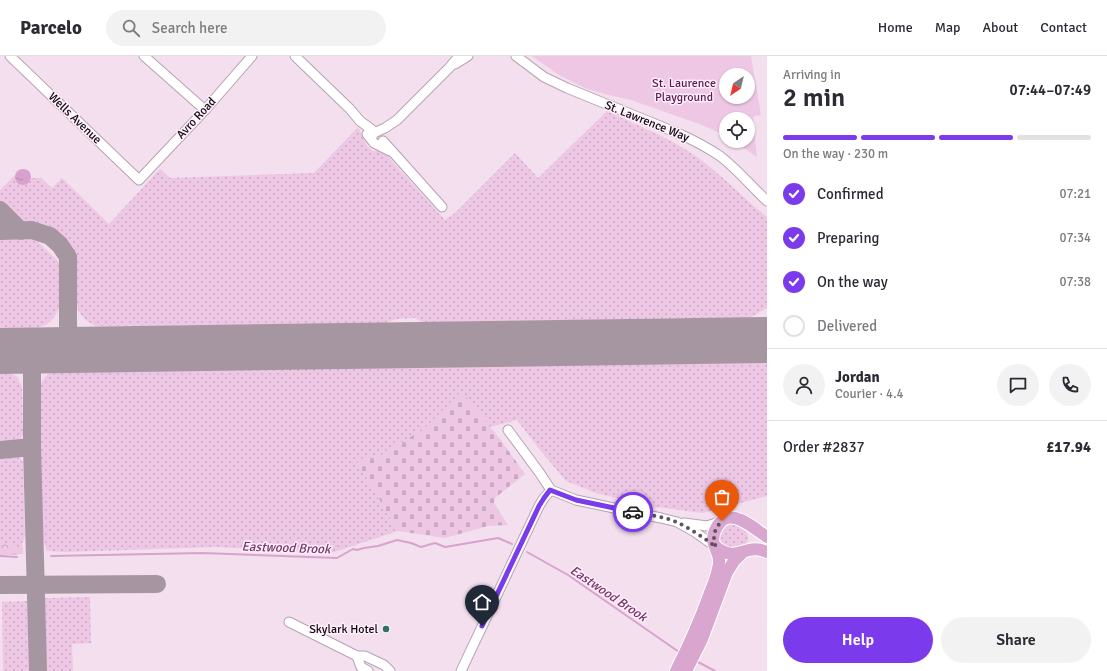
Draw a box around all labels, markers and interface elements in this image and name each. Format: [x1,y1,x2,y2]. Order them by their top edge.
search box [106,10,386,46]
text: Parcelo [20,16,82,40]
icon: search [120,17,142,39]
text: Search here [152,19,227,37]
text: Home [878,19,913,36]
text: Map [935,19,960,36]
text: About [982,19,1018,36]
text: Contact [1040,19,1087,36]
text: Arriving in [783,67,841,83]
north arrow [719,68,755,104]
map controls [719,68,755,148]
park label: St. Laurence Playground [652,76,716,105]
text: 07:44–07:49 [1010,81,1091,99]
text: 2 min [783,82,845,114]
street label: Wells Avenue [45,89,104,147]
street label: Avro Road [173,94,219,142]
street label: St. Lawrence Way [602,98,692,145]
button: locate [719,112,755,148]
text: On the way · 230 m [783,146,888,162]
icon: check [783,183,805,205]
text: Confirmed [817,185,884,203]
text: 07:21 [1059,186,1091,202]
icon: check [783,227,805,249]
text: Preparing [817,229,880,247]
text: 07:34 [1059,230,1091,246]
icon: check [783,271,805,293]
text: On the way [817,273,888,291]
text: 07:38 [1059,274,1091,290]
text: Delivered [817,317,877,335]
button: person [783,364,825,406]
button: chat [997,364,1039,406]
button: phone [1049,364,1091,406]
text: Jordan [835,368,880,386]
text: Courier · 4.4 [835,386,904,402]
text: Order #2837 [783,438,865,456]
text: £17.94 [1046,438,1091,456]
pin [705,480,739,521]
icon: bag [711,486,733,508]
courier [613,492,653,532]
icon: car [622,501,644,523]
water label: Eastwood Brook [241,538,332,558]
water label: Eastwood Brook [567,562,651,626]
pin [465,585,499,626]
icon: home [471,591,493,613]
button: Help [783,617,933,663]
button: Share [941,617,1091,663]
place label: Skylark Hotel [309,622,378,637]
marker: Skylark Hotel [381,624,391,634]

